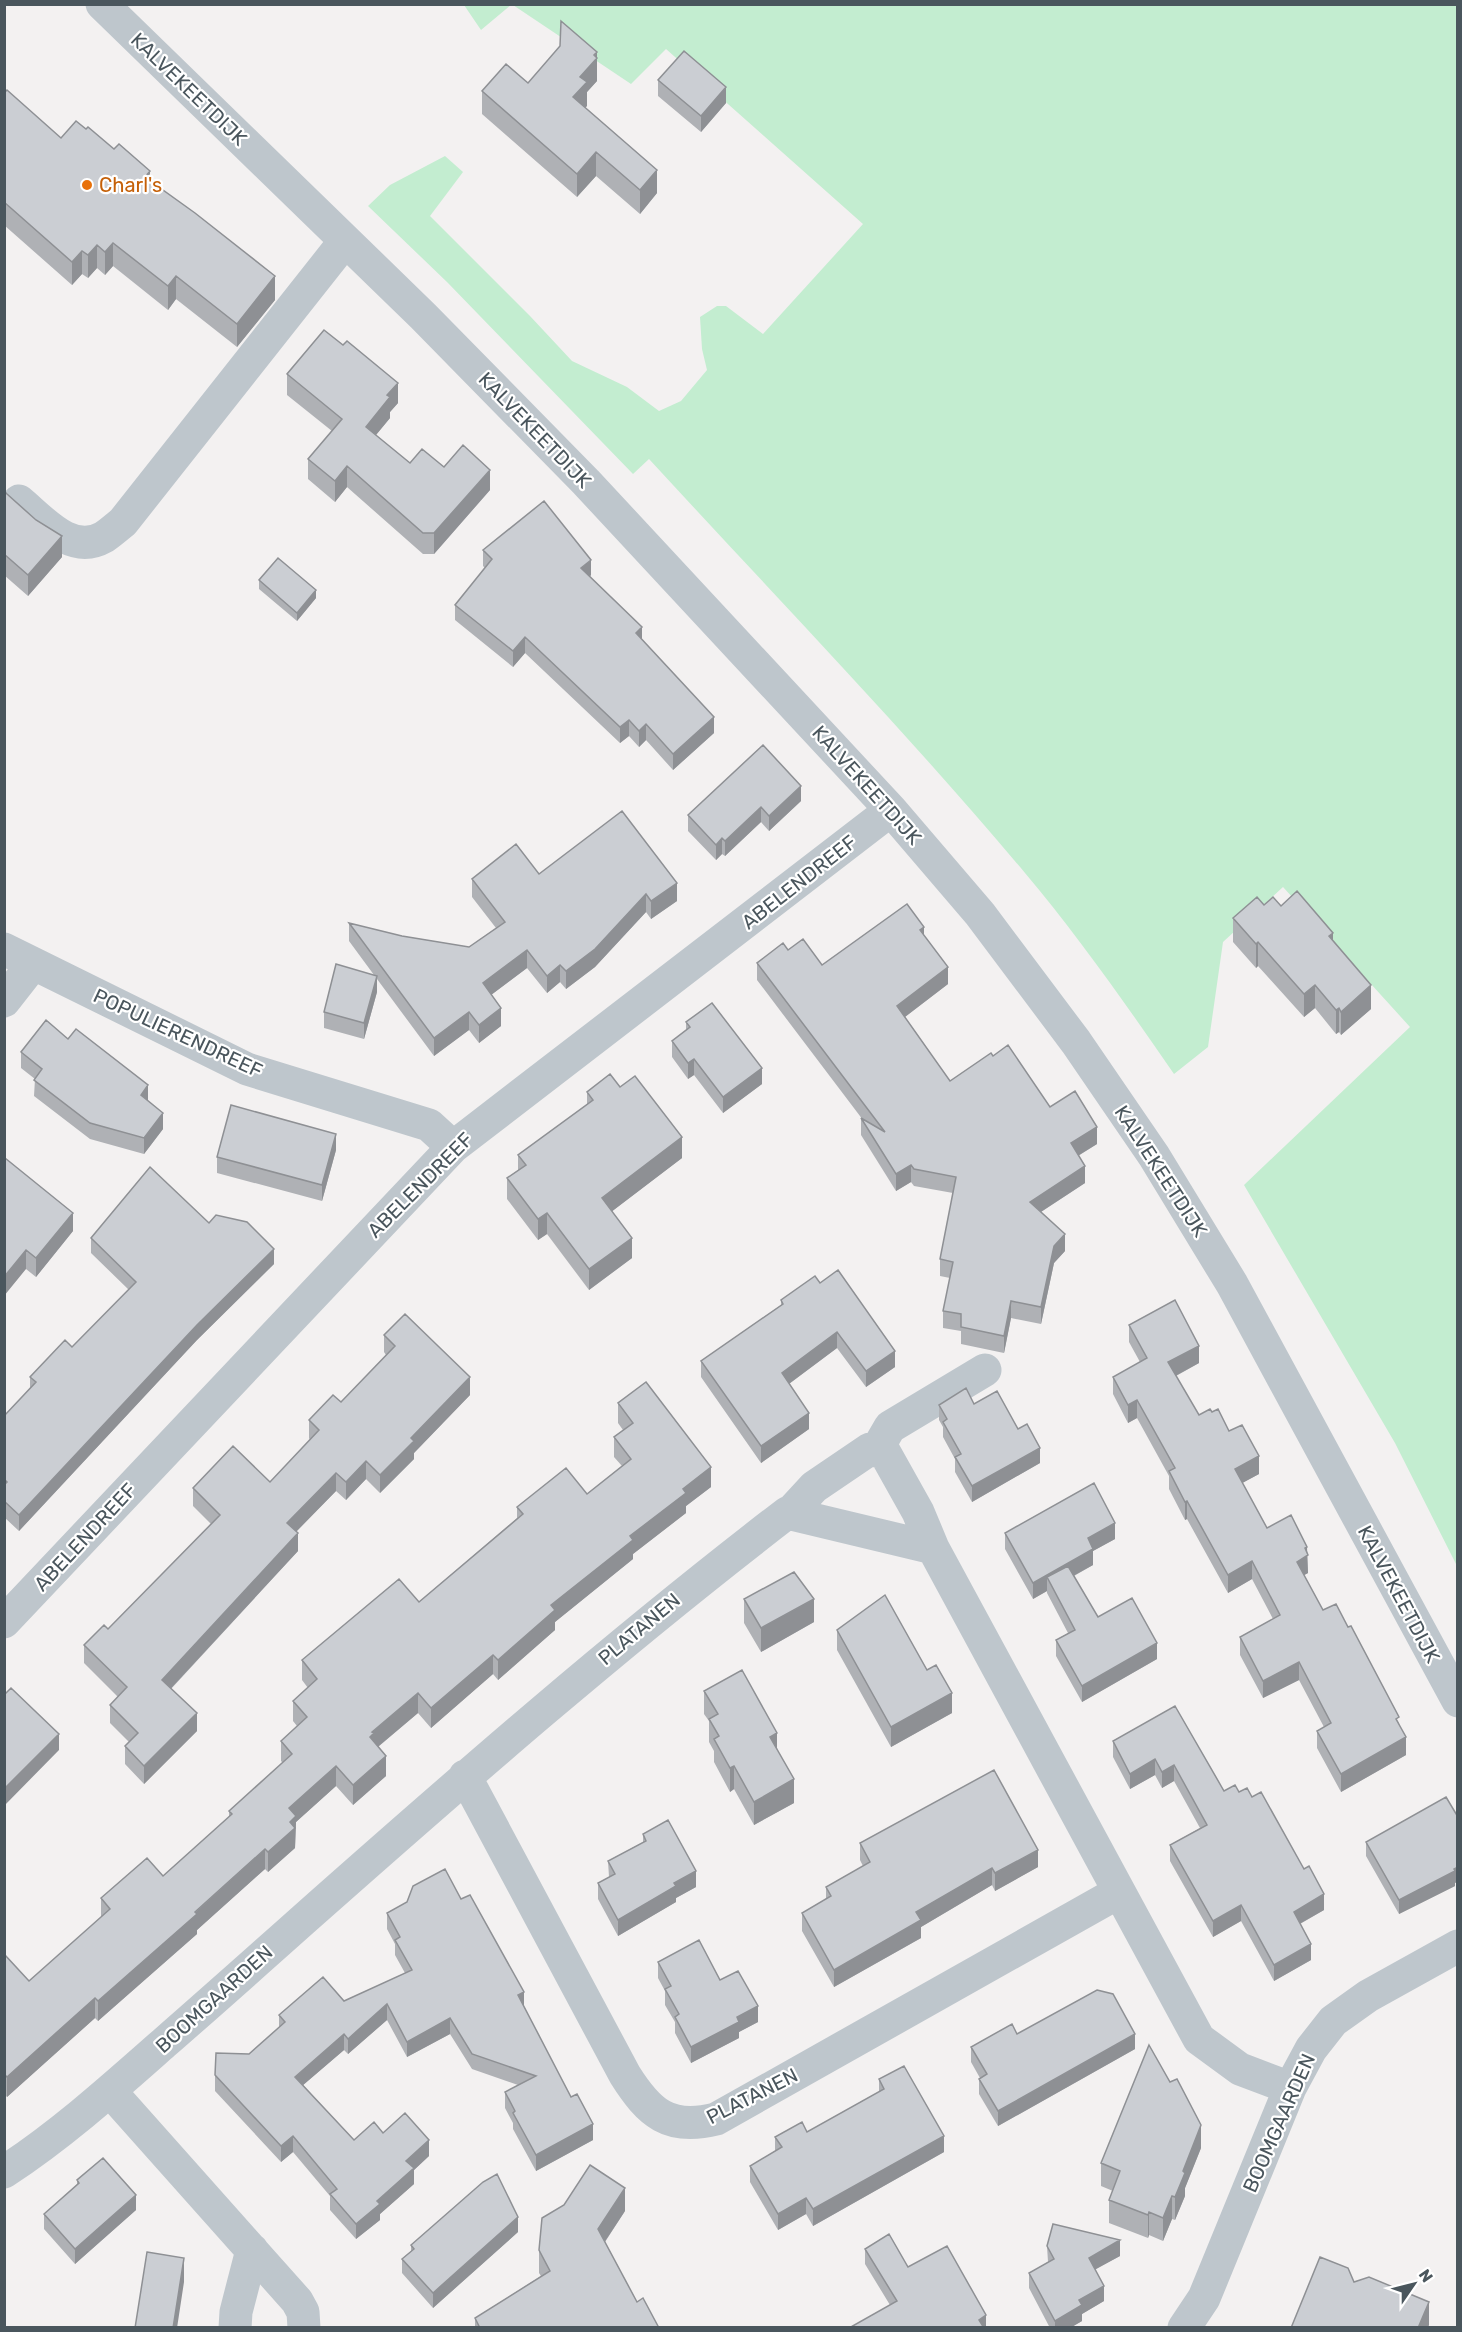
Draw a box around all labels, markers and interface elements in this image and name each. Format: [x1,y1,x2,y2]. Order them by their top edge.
street label: KALVEKEETDIJK [126,28,252,150]
place label: Charl's [99,173,162,197]
marker: Charl's [80,178,94,192]
street label: KALVEKEETDIJK [474,367,596,493]
street label: KALVEKEETDIJK [807,721,927,849]
street label: ABELENDREEF [737,830,861,934]
street label: POPULIERENDREEF [90,983,266,1083]
street label: KALVEKEETDIJK [1110,1101,1212,1241]
street label: ABELENDREEF [362,1127,478,1243]
street label: ABELENDREEF [29,1478,141,1596]
street label: KALVEKEETDIJK [1353,1521,1445,1667]
street label: PLATANEN [593,1588,685,1670]
street label: BOOMGAARDEN [150,1940,278,2058]
street label: BOOMGAARDEN [1238,2050,1320,2196]
street label: PLATANEN [702,2063,802,2129]
north arrow [1384,2254,1444,2314]
text: N [1415,2266,1437,2286]

